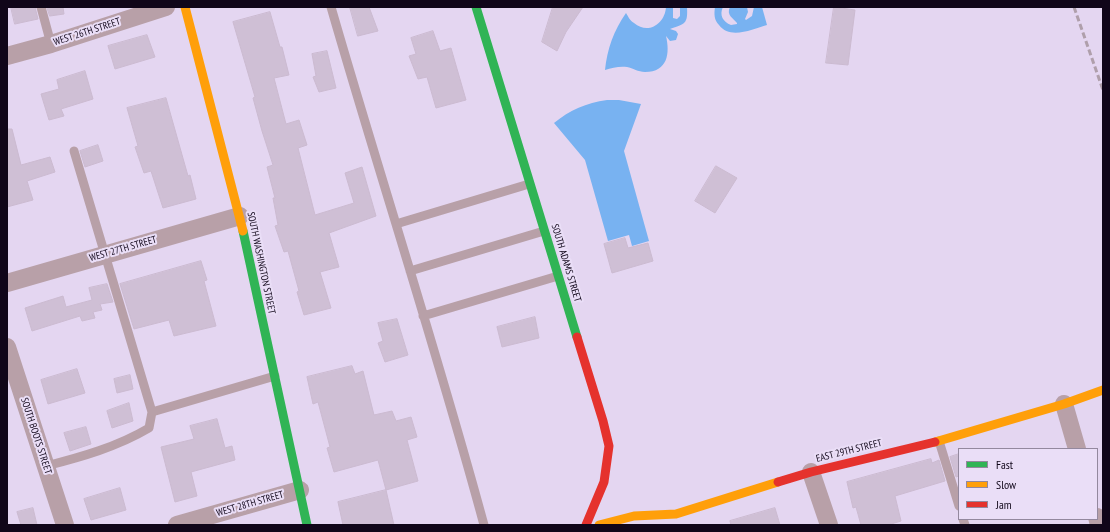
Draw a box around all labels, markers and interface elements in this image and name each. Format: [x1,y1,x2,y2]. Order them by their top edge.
street label: WEST 26TH STREET [52,16,122,48]
street label: SOUTH WASHINGTON STREET [244,211,278,315]
street label: SOUTH ADAMS STREET [548,223,584,303]
street label: WEST 27TH STREET [88,234,158,264]
street label: SOUTH BOOTS STREET [18,396,54,476]
street label: EAST 29TH STREET [815,437,883,465]
legend [958,448,1098,520]
text: Fast [996,457,1013,472]
text: Slow [996,477,1016,492]
street label: WEST 28TH STREET [215,489,285,519]
text: Jam [996,497,1012,512]

